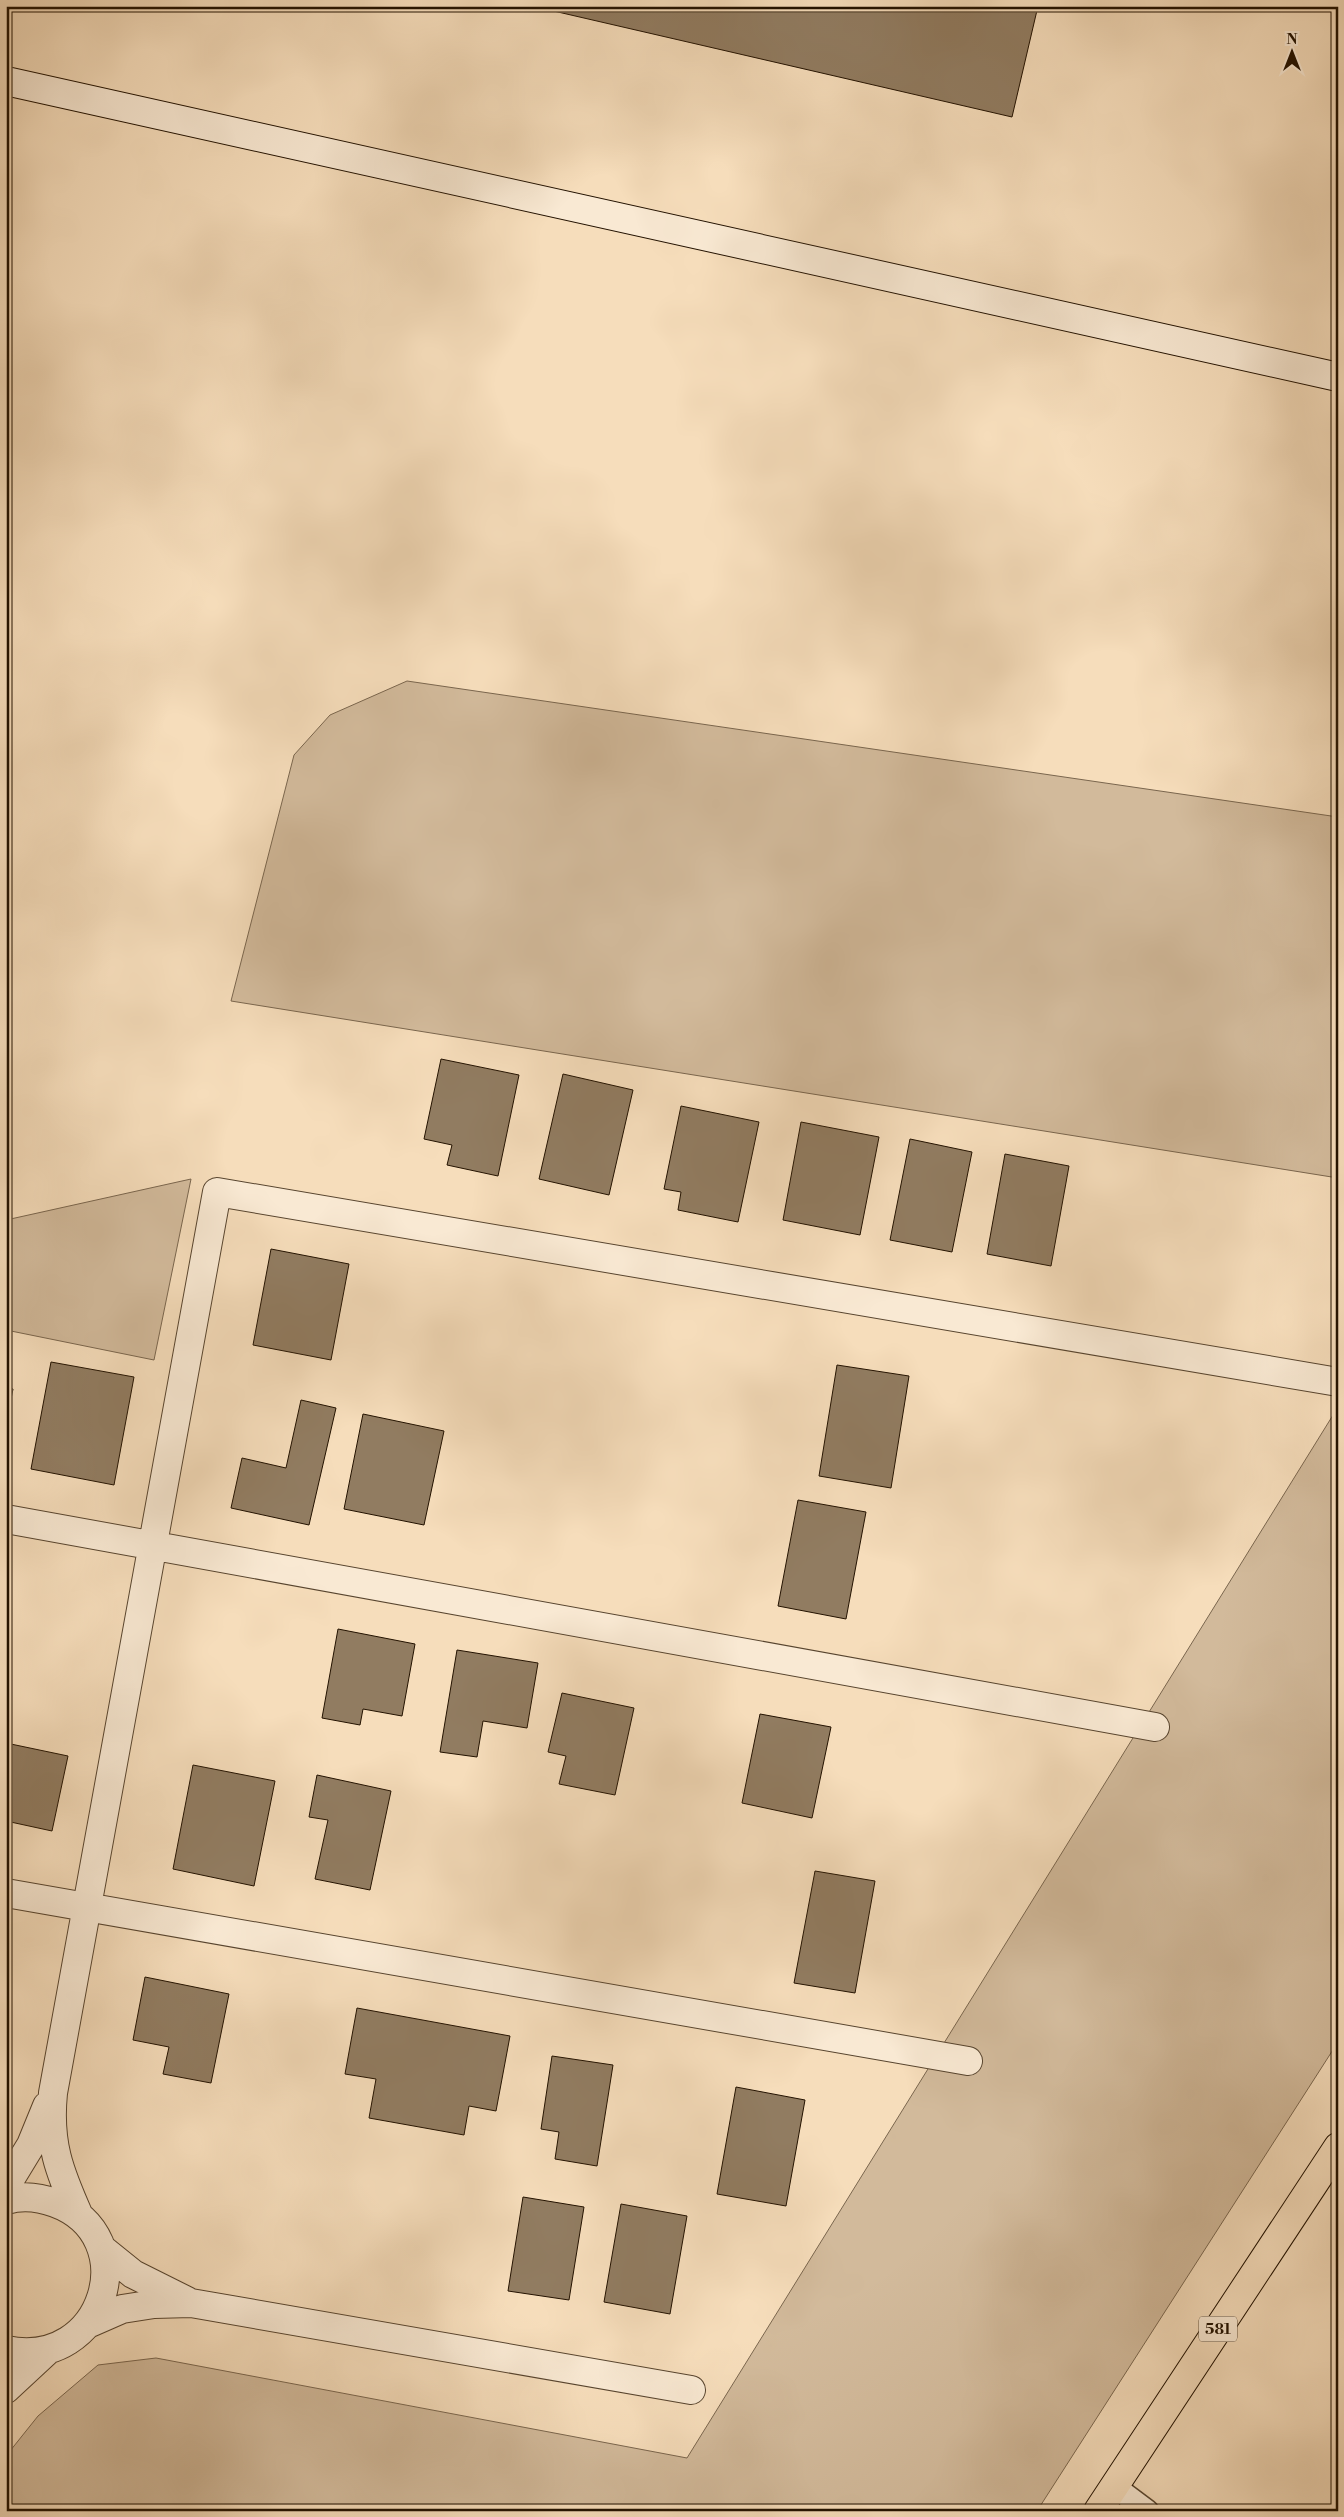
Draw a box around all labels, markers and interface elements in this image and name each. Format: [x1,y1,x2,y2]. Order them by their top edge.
north arrow [1266,28,1316,78]
text: N [1286,31,1298,49]
road number: 581 [1199,2316,1237,2342]

